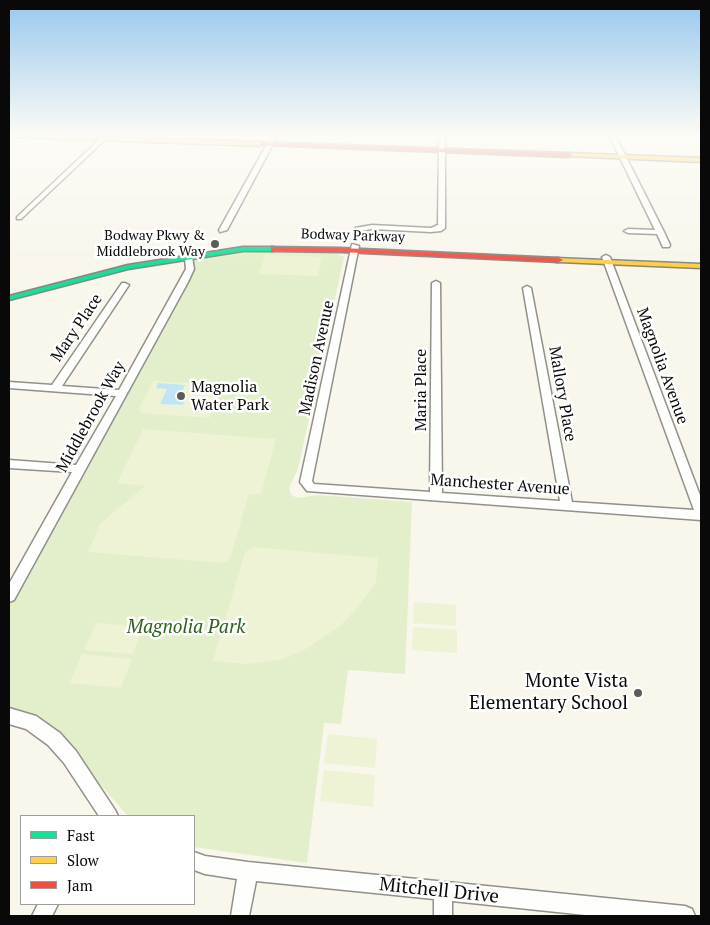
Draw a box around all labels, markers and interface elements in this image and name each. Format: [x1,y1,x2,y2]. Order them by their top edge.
street label: Bodway Parkway [301,226,405,246]
place label: Bodway Pkwy & Middlebrook Way [96,228,205,260]
marker: Bodway Pkwy & Middlebrook Way [209,238,221,250]
street label: Mary Place [47,290,107,366]
street label: Madison Avenue [295,299,339,417]
street label: Magnolia Avenue [632,305,692,427]
street label: Mallory Place [544,345,580,443]
street label: Maria Place [411,349,431,431]
street label: Middlebrook Way [53,358,129,476]
place label: Magnolia Water Park [191,377,269,415]
marker: Magnolia Water Park [175,390,187,402]
street label: Manchester Avenue [430,471,570,499]
park label: Magnolia Park [127,617,245,639]
place label: Monte Vista Elementary School [469,671,628,715]
marker: Monte Vista Elementary School [632,687,644,699]
legend [20,815,195,905]
text: Fast [67,825,95,845]
text: Slow [67,850,99,870]
street label: Mitchell Drive [378,873,500,909]
text: Jam [67,875,93,895]

